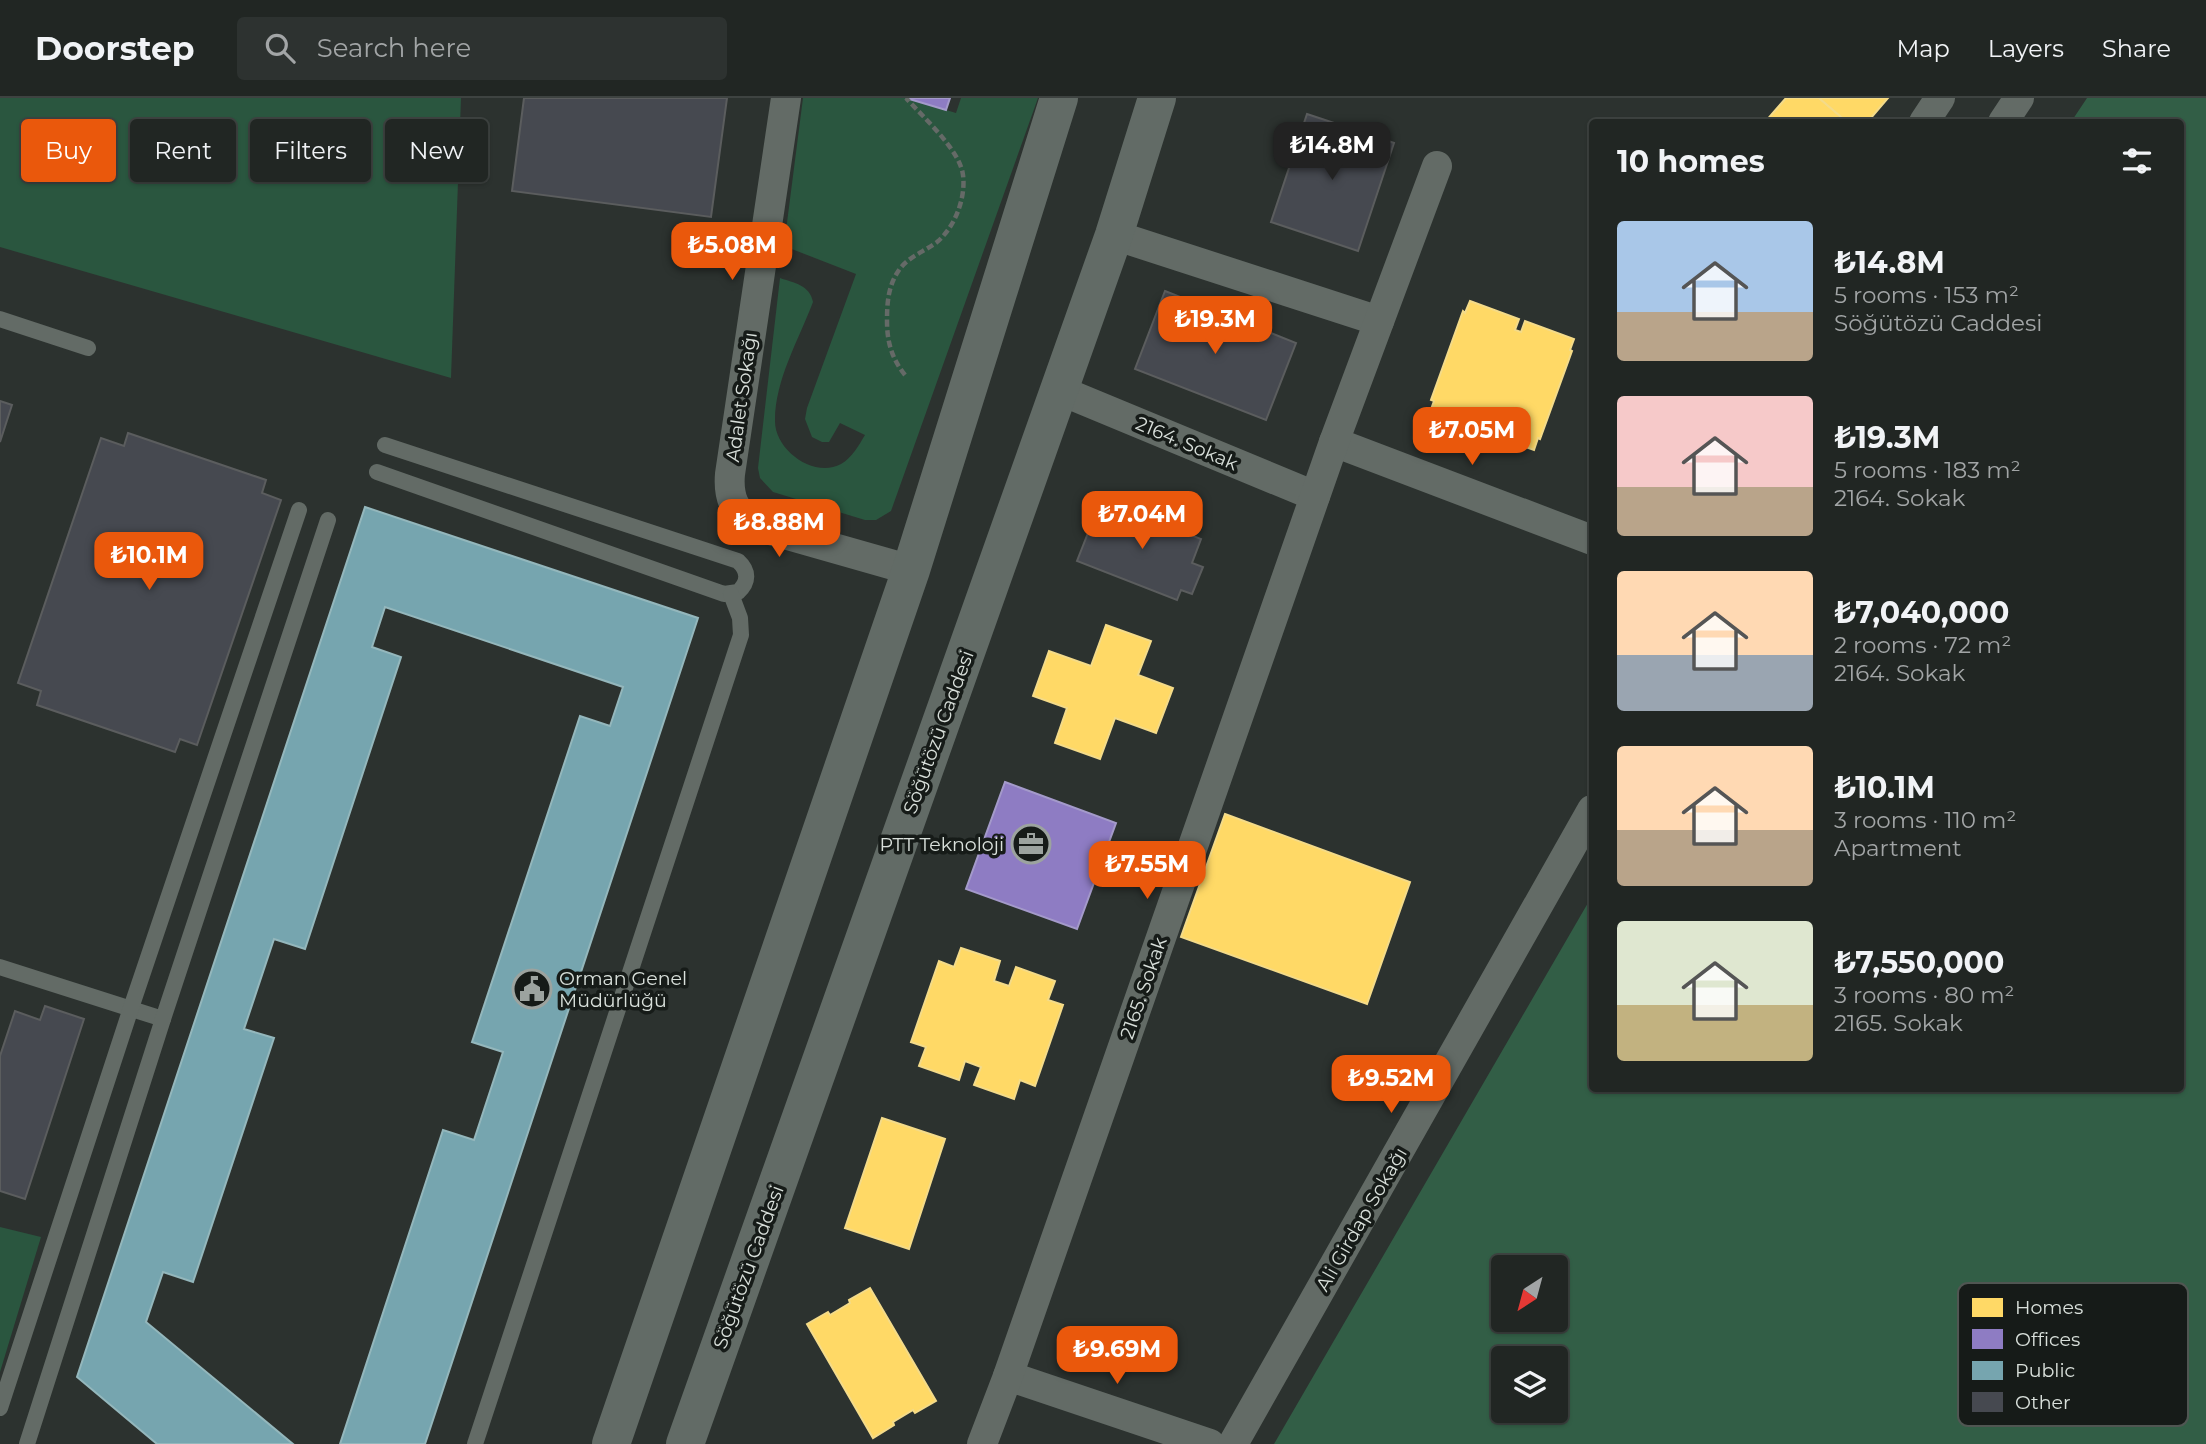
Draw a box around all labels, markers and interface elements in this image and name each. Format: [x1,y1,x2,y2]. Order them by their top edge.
search box [237,17,727,80]
text: Doorstep [35,28,195,68]
icon: search [261,29,299,67]
text: Search here [317,32,471,64]
text: Map [1896,34,1950,63]
text: Layers [1988,34,2064,63]
text: Share [2102,34,2171,63]
chip: Buy [21,119,116,182]
chip: Rent [130,119,236,182]
chip: Filters [250,119,371,182]
chip: New [385,119,488,182]
pin: ₺14.8M [1275,122,1389,182]
text: ₺14.8M [1289,131,1375,159]
icon: filters [2118,142,2156,180]
text: 10 homes [1617,143,1765,180]
pin: ₺5.08M [675,222,789,282]
text: ₺5.08M [687,231,777,259]
text: ₺14.8M [1834,244,1945,281]
icon: home [1673,249,1757,333]
text: 5 rooms · 153 m² [1834,281,2019,309]
pin: ₺19.3M [1158,296,1272,356]
text: ₺19.3M [1174,305,1256,333]
text: Söğütözü Caddesi [1834,309,2042,337]
street label: Adalet Sokağı [721,331,762,464]
pin: ₺7.05M [1415,408,1529,467]
street label: 2164. Sokak [1132,412,1242,475]
text: ₺7.05M [1429,416,1515,444]
text: ₺19.3M [1834,419,1940,456]
icon: home [1673,424,1757,508]
text: 5 rooms · 183 m² [1834,456,2021,484]
text: 2164. Sokak [1834,484,1965,512]
pin: ₺7.04M [1085,491,1199,551]
pin: ₺8.88M [722,500,836,559]
text: ₺7.04M [1098,500,1186,528]
text: ₺8.88M [733,508,825,536]
pin: ₺10.1M [92,532,206,592]
text: ₺10.1M [110,541,188,569]
text: ₺7,040,000 [1834,594,2009,631]
icon: home [1673,599,1757,683]
text: 2 rooms · 72 m² [1834,631,2011,659]
street label: Söğütözü Caddesi [898,647,979,817]
text: 2164. Sokak [1834,659,1965,687]
text: ₺10.1M [1834,769,1935,806]
icon: home [1673,774,1757,858]
text: 3 rooms · 110 m² [1834,806,2016,834]
office icon: PTT Teknoloji [1010,823,1052,865]
place label: PTT Teknoloji [880,833,1004,856]
text: Apartment [1834,834,1962,862]
pin: ₺7.55M [1090,842,1204,901]
text: ₺7.55M [1105,850,1189,878]
street label: 2165. Sokak [1115,934,1172,1042]
text: ₺7,550,000 [1834,944,2004,981]
icon: home [1673,949,1757,1033]
place label: Orman Genel Müdürlüğü [559,967,687,1012]
public building icon: Orman Genel Müdürlüğü [511,968,553,1010]
text: 3 rooms · 80 m² [1834,981,2014,1009]
text: 2165. Sokak [1834,1009,1963,1037]
pin: ₺9.52M [1334,1056,1448,1115]
text: ₺9.52M [1348,1064,1434,1092]
street label: Ali Girdap Sokağı [1311,1143,1412,1295]
street label: Söğütözü Caddesi [708,1182,789,1352]
north arrow [1491,1255,1568,1332]
map controls [1491,1255,1568,1423]
legend [1958,1283,2188,1426]
text: Homes [2015,1296,2083,1319]
pin: ₺9.69M [1060,1326,1174,1386]
text: Offices [2015,1328,2080,1351]
text: ₺9.69M [1073,1335,1161,1363]
button: layers [1491,1346,1568,1423]
text: Public [2015,1359,2075,1382]
text: Other [2015,1391,2071,1414]

